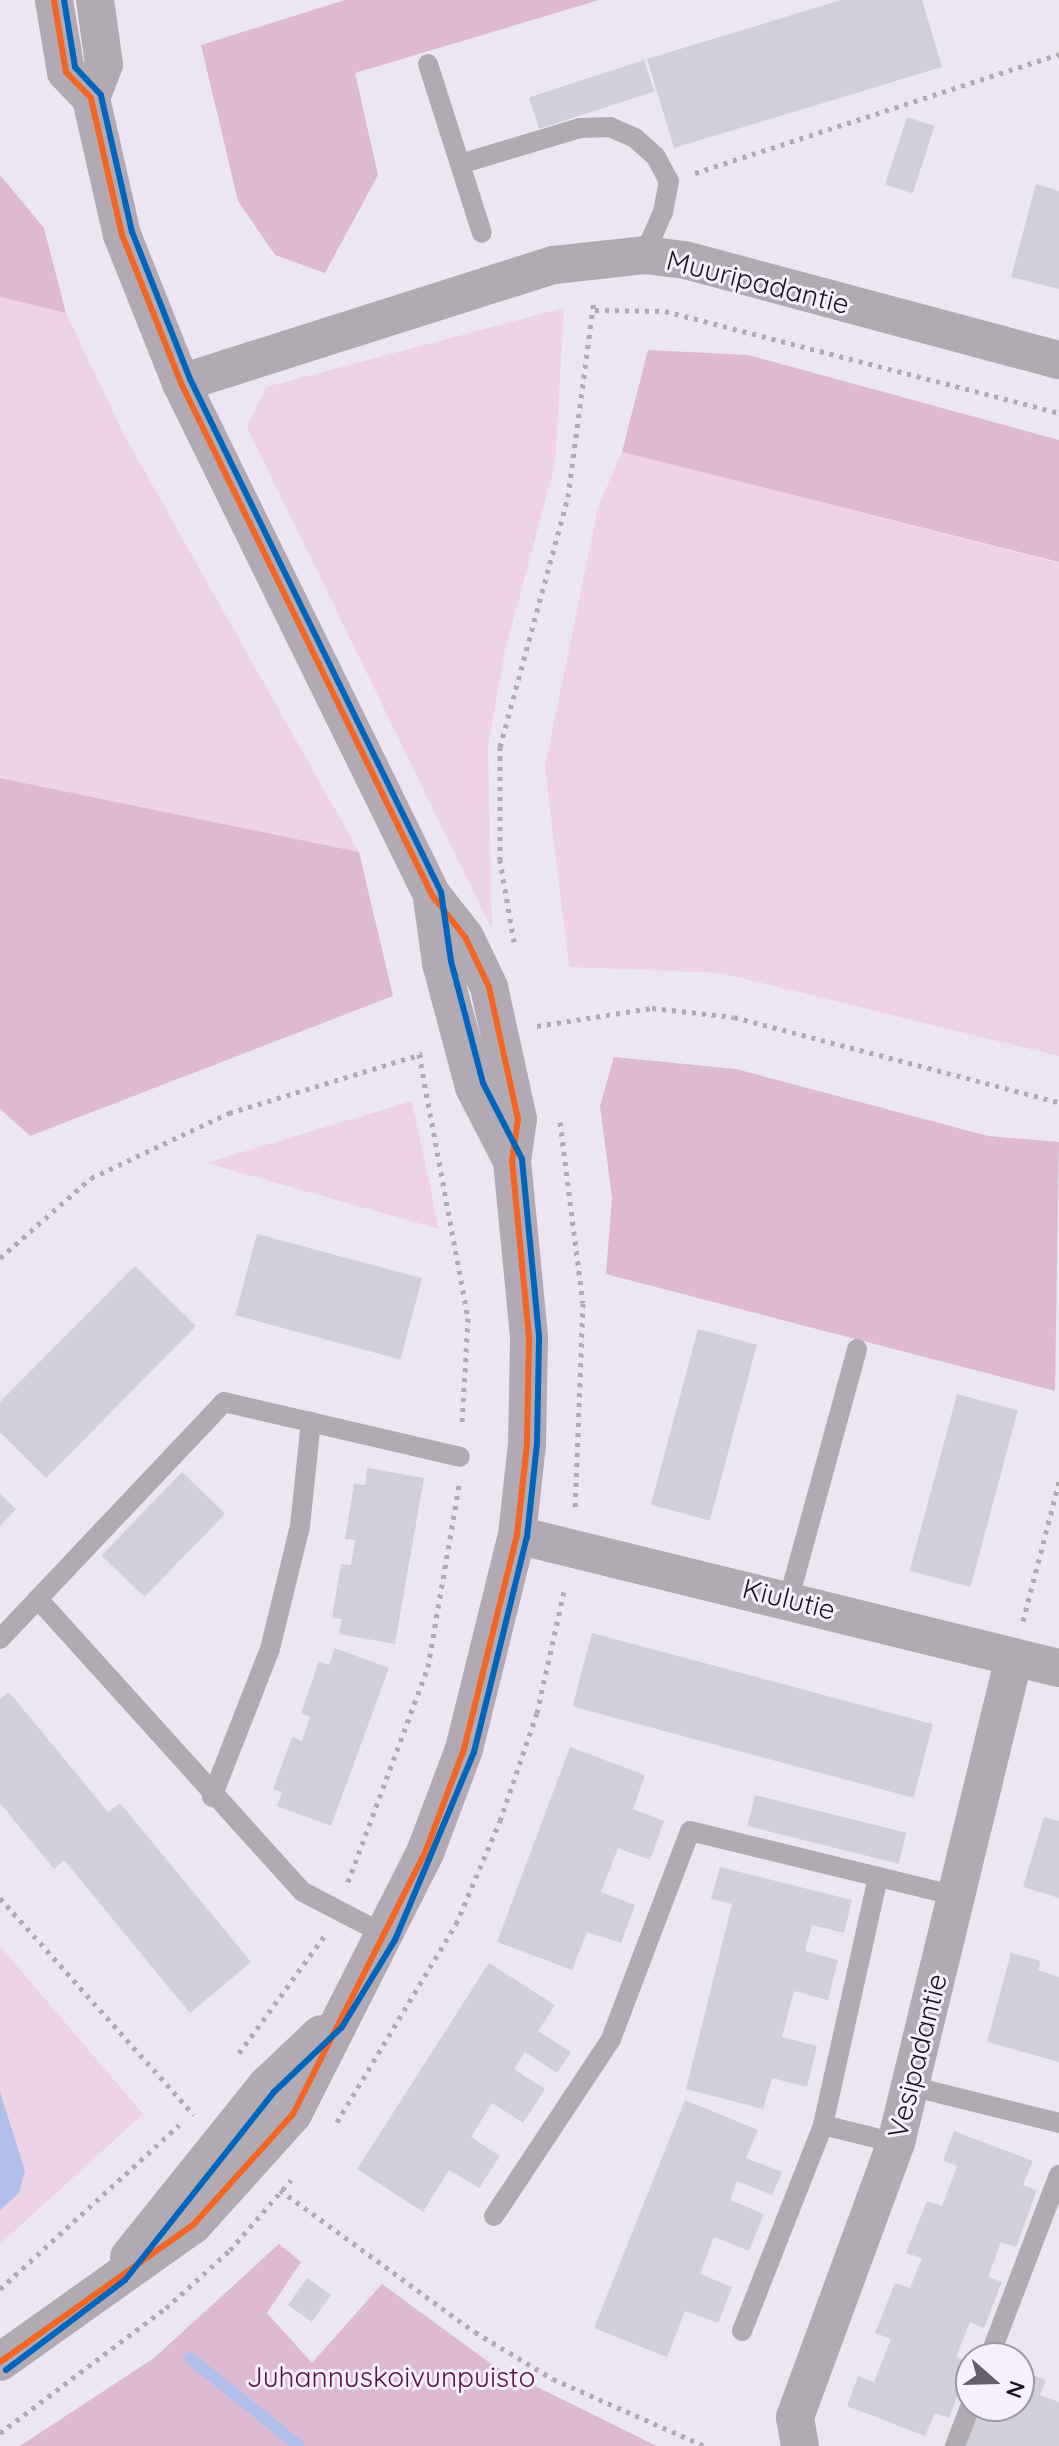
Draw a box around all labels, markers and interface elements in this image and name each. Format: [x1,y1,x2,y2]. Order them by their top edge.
street label: Muuripadantie [663,243,853,321]
street label: Kiulutie [739,1571,839,1627]
street label: Vesipadantie [880,1970,954,2142]
north arrow [955,2342,1035,2422]
park label: Juhannuskoivunpuisto [247,2360,535,2394]
text: N [1000,2377,1032,2402]

